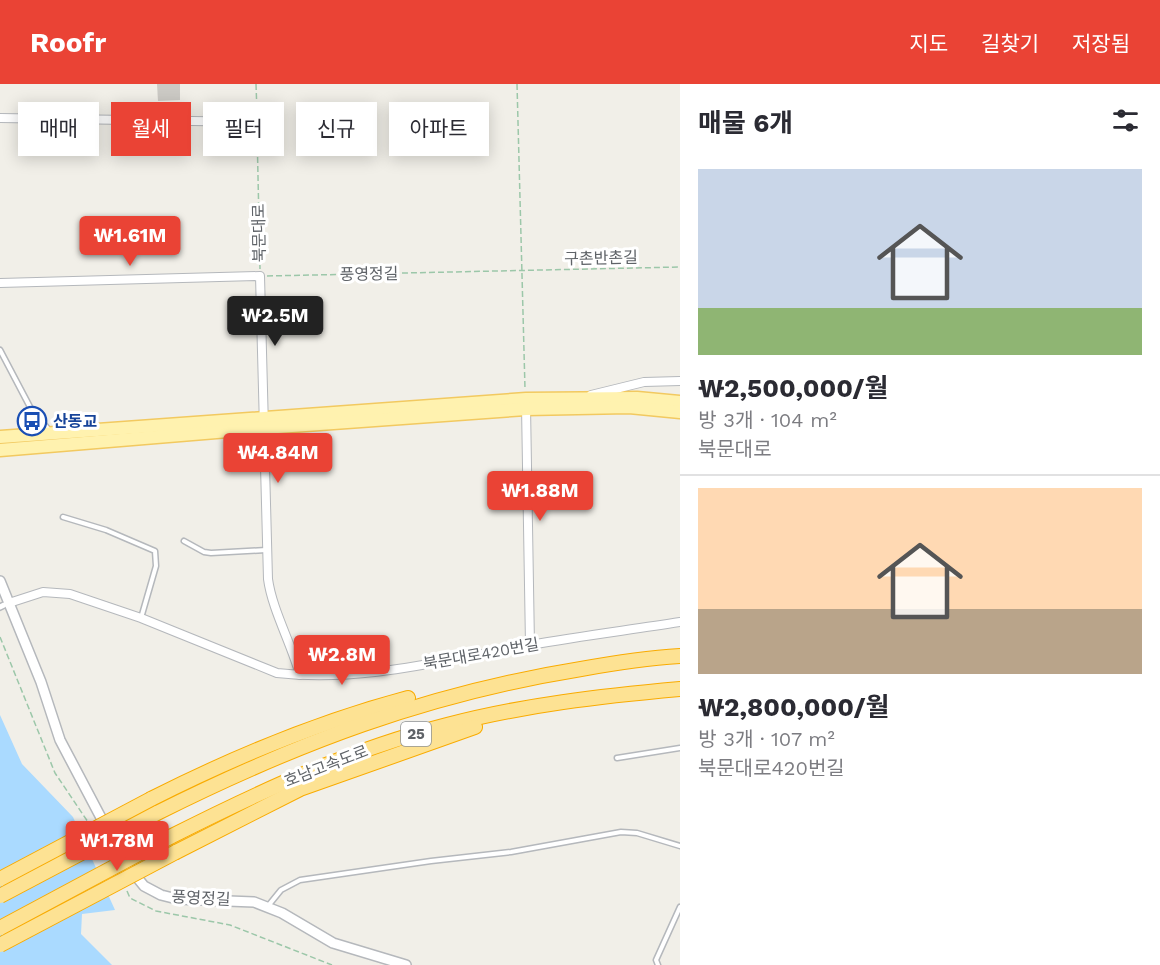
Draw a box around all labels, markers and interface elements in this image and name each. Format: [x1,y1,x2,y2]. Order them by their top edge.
text: Roofr [30,26,106,59]
text: 지도 [909,31,948,56]
text: 길찾기 [981,31,1039,56]
text: 저장됨 [1072,31,1130,56]
chip: 매매 [18,102,99,156]
chip: 월세 [111,102,191,156]
chip: 필터 [203,102,284,156]
chip: 신규 [296,102,377,156]
chip: 아파트 [389,102,489,156]
icon: filters [1109,104,1142,137]
text: 매물 6개 [698,108,793,138]
street label: 북문대로 [249,203,269,263]
icon: home [866,208,974,316]
pin: ₩1.61M [81,216,179,267]
text: ₩1.61M [93,223,167,247]
street label: 구촌반촌길 [564,248,638,268]
street label: 풍영정길 [339,264,399,284]
pin: ₩2.5M [233,296,317,347]
text: ₩2.5M [241,303,309,327]
text: ₩2,500,000/월 [698,373,888,403]
bus stop icon: 산동교 [16,405,48,437]
text: 방 3개 · 104 m² [698,408,837,432]
place label: 산동교 [53,412,97,431]
pin: ₩4.84M [229,433,327,484]
text: 북문대로 [698,437,772,461]
text: ₩4.84M [237,440,319,464]
pin: ₩1.88M [491,471,589,522]
text: ₩1.88M [501,478,579,502]
icon: home [866,527,974,635]
street label: 북문대로420번길 [422,634,540,674]
pin: ₩2.8M [300,635,384,686]
text: ₩2.8M [308,642,376,666]
text: ₩2,800,000/월 [698,692,890,722]
road number: 25 [401,722,431,746]
text: 방 3개 · 107 m² [698,727,835,751]
street label: 호남고속도로 [281,741,371,791]
text: 북문대로420번길 [698,756,845,780]
pin: ₩1.78M [68,821,166,872]
text: ₩1.78M [80,828,154,852]
street label: 풍영정길 [171,887,231,909]

